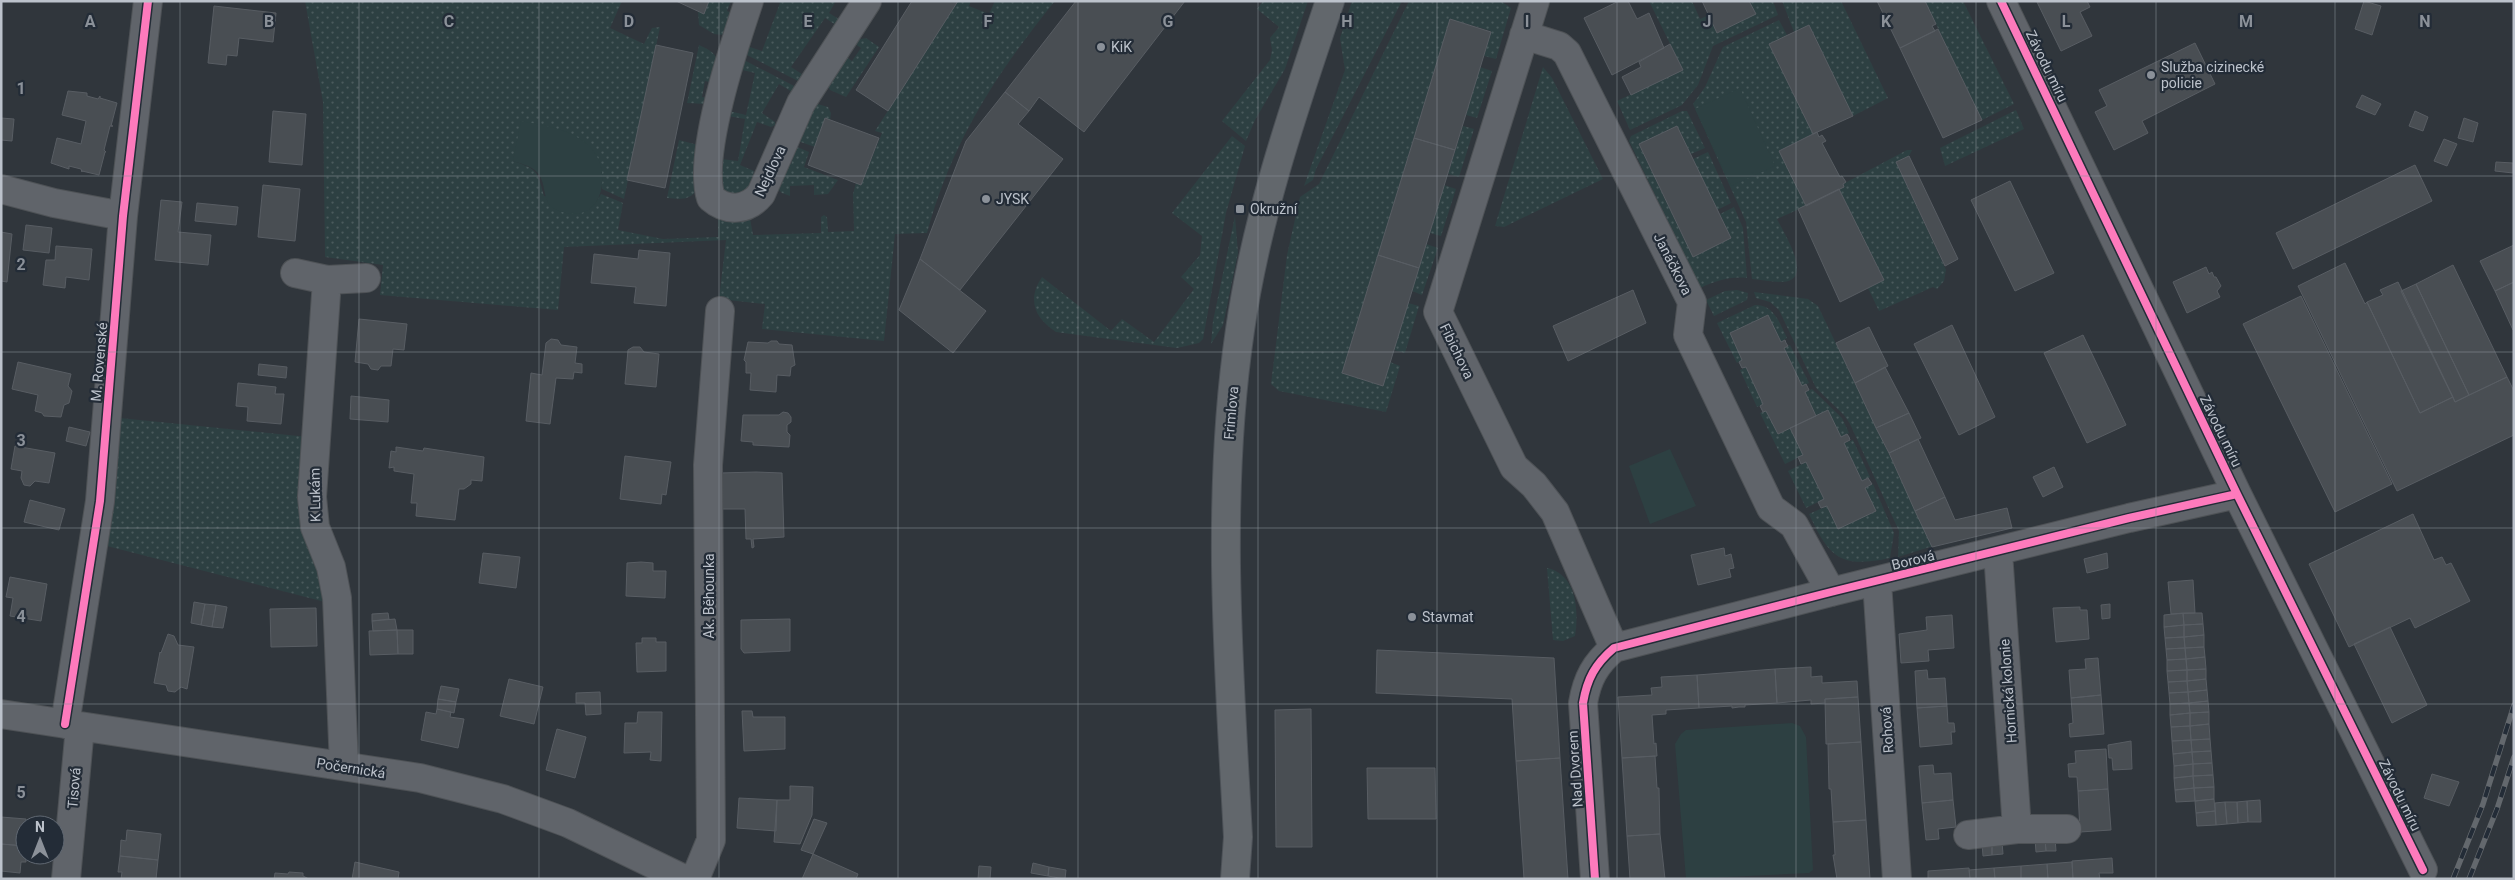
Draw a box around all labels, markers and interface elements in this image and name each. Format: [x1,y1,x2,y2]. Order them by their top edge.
text: A [85,12,96,31]
text: B [264,12,274,31]
text: C [444,12,454,31]
text: D [624,12,634,31]
text: E [804,12,813,31]
text: F [984,12,993,31]
text: G [1163,12,1174,31]
text: H [1341,12,1353,31]
text: I [1525,12,1529,31]
text: J [1703,12,1711,31]
text: K [1881,12,1892,31]
text: L [2062,12,2071,31]
text: M [2239,12,2253,31]
text: N [2419,12,2431,31]
street label: Závodu míru [2023,28,2071,104]
place label: KiK [1111,39,1132,55]
marker: KiK [1095,41,1107,53]
place label: Služba cizinecké policie [2161,59,2264,91]
marker: Služba cizinecké policie [2145,69,2157,81]
text: 1 [16,79,26,98]
street label: Nejdlova [751,143,789,199]
place label: JYSK [996,191,1029,207]
marker: JYSK [980,193,992,205]
place label: Okružní [1250,201,1298,217]
marker: Okružní [1234,203,1246,215]
street label: Janáčkova [1651,230,1695,298]
text: 2 [16,255,26,274]
street label: Fibichova [1437,321,1477,381]
street label: M. Rovenské [88,322,110,402]
street label: Frimlova [1221,386,1241,440]
street label: Závodu míru [2197,393,2245,469]
text: 3 [16,431,26,450]
street label: K Lukám [307,468,323,522]
street label: Borová [1890,547,1936,573]
street label: Ak. Běhounka [701,553,717,639]
text: 4 [16,607,26,626]
place label: Stavmat [1422,609,1474,625]
marker: Stavmat [1406,611,1418,623]
street label: Hornická kolonie [1996,638,2020,744]
street label: Rohová [1877,706,1897,754]
street label: Nad Dvorem [1564,730,1586,808]
street label: Počernická [315,755,387,781]
street label: Závodu míru [2376,757,2424,833]
street label: Tisová [64,767,84,809]
text: 5 [16,783,26,802]
north arrow [15,815,65,865]
text: N [35,819,45,835]

